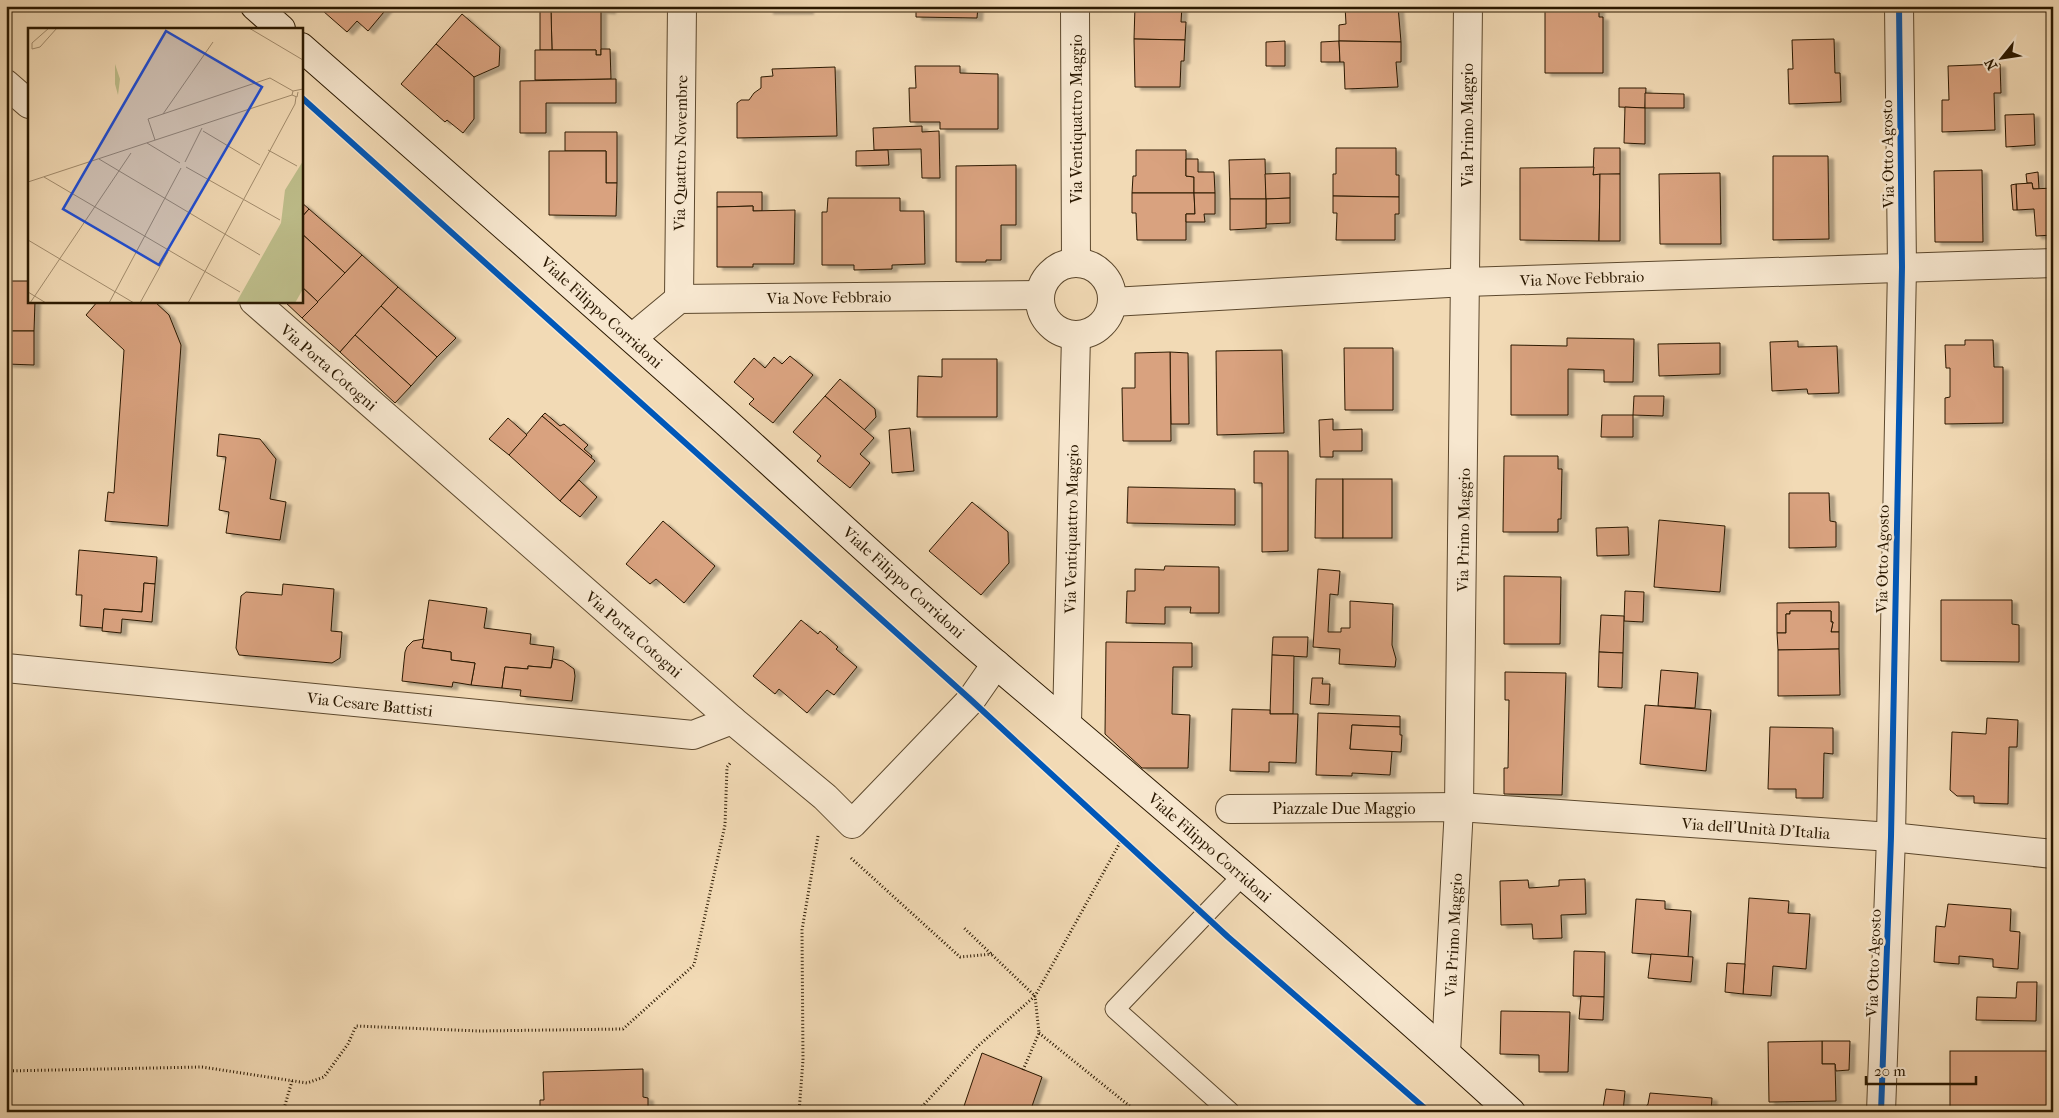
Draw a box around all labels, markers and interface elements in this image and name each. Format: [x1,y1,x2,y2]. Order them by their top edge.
inset map [28,28,302,302]
north arrow [1976,32,2026,82]
street label: Via Ventiquattro Maggio [1067,34,1086,205]
text: N [1981,55,2001,73]
street label: Via Primo Maggio [1458,63,1477,188]
street label: Via Quattro Novembre [670,75,691,232]
street label: Via Otto Agosto [1877,100,1898,209]
street label: Viale Filippo Corridoni [536,252,667,372]
street label: Via Nove Febbraio [1518,267,1645,290]
street label: Via Nove Febbraio [766,287,891,308]
street label: Via Porta Cotogni [276,320,381,415]
street label: Via Ventiquattro Maggio [1061,444,1082,615]
street label: Via Primo Maggio [1453,468,1474,593]
street label: Via Otto Agosto [1872,505,1893,614]
street label: Viale Filippo Corridoni [838,522,969,642]
street label: Via Porta Cotogni [581,587,686,682]
street label: Via Cesare Battisti [305,688,434,721]
street label: Viale Filippo Corridoni [1143,788,1275,906]
street label: Piazzale Due Maggio [1272,799,1416,818]
street label: Via dell'Unità D'Italia [1680,814,1832,843]
street label: Via Primo Maggio [1441,873,1466,998]
street label: Via Otto Agosto [1862,909,1885,1018]
scale bar [1866,1053,1976,1085]
text: 20 m [1874,1062,1906,1080]

